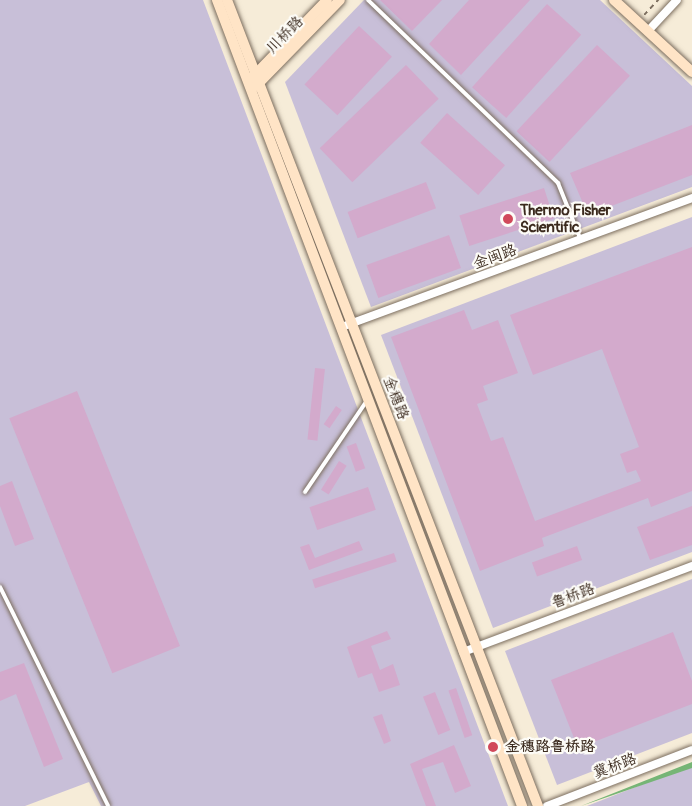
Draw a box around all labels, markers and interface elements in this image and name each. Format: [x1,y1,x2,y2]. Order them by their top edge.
street label: 川桥路 [263,13,307,57]
place label: Thermo Fisher Scientific [520,201,611,236]
marker: Thermo Fisher Scientific [501,212,515,226]
street label: 金闽路 [471,241,519,273]
street label: 金穗路 [380,374,412,422]
street label: 鲁桥路 [549,580,597,612]
place label: 金穗路鲁桥路 [505,738,595,756]
marker: 金穗路鲁桥路 [486,740,500,754]
street label: 冀桥路 [591,750,639,782]

